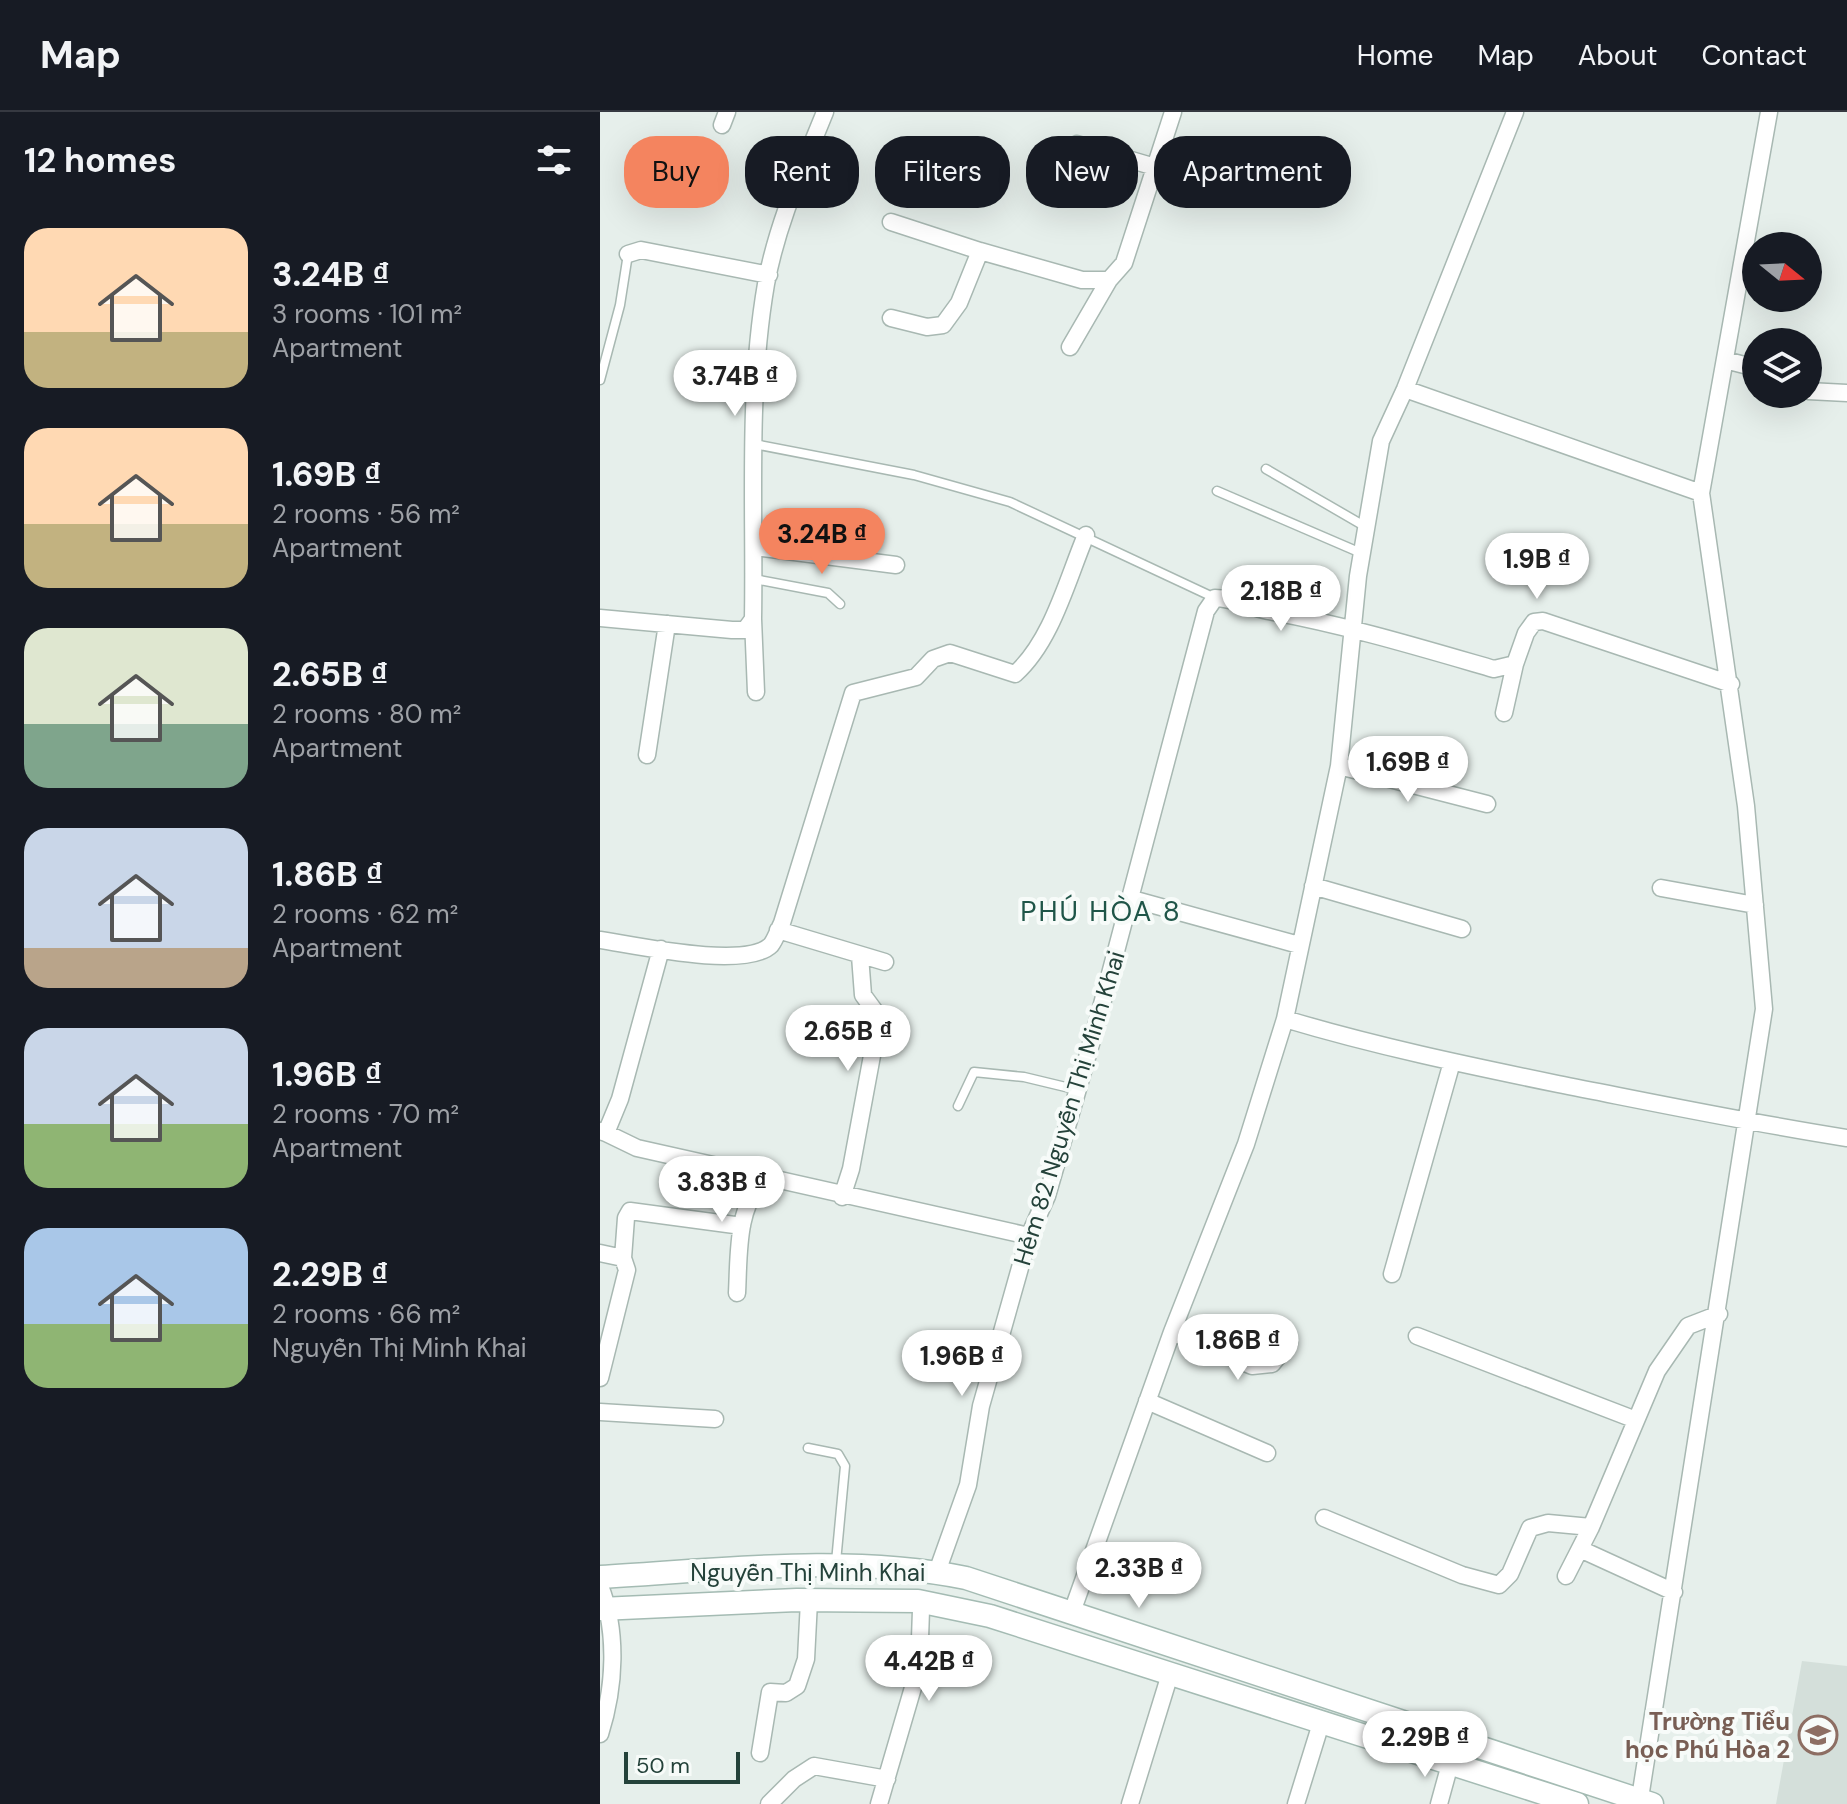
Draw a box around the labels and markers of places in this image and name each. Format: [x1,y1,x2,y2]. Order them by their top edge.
pin: 3.74B ₫ [661,350,809,418]
pin: 3.24B ₫ [748,508,896,576]
pin: 1.9B ₫ [1472,533,1602,601]
pin: 2.18B ₫ [1207,565,1355,633]
pin: 1.69B ₫ [1334,736,1482,804]
pin: 2.65B ₫ [774,1005,922,1073]
pin: 3.83B ₫ [648,1156,796,1224]
pin: 1.86B ₫ [1164,1314,1312,1382]
pin: 1.96B ₫ [888,1330,1036,1398]
pin: 2.33B ₫ [1065,1542,1213,1610]
pin: 4.42B ₫ [855,1635,1003,1703]
place label: Trường Tiểu học Phú Hòa 2 [1625,1706,1790,1765]
pin: 2.29B ₫ [1351,1711,1499,1779]
school or university icon: Trường Tiểu học Phú Hòa 2 [1797,1714,1839,1756]

